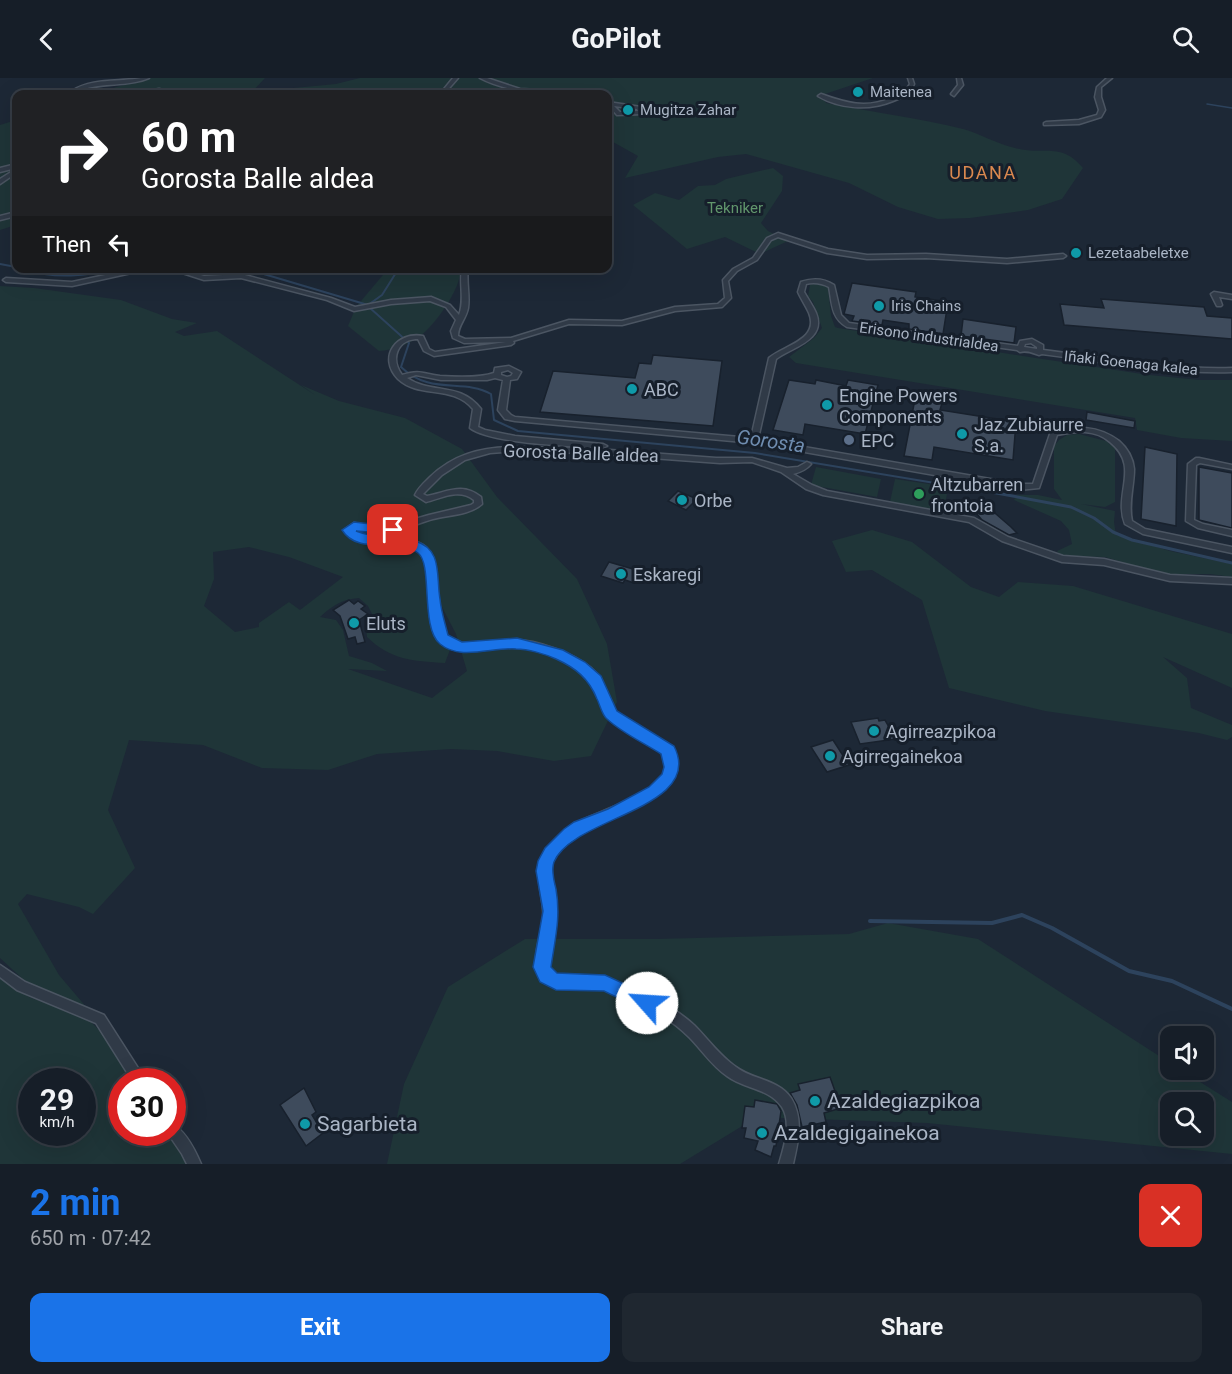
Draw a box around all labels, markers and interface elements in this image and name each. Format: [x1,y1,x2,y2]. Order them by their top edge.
icon: back [30,23,63,56]
text: GoPilot [571,23,661,55]
icon: search [1169,23,1202,56]
place label: Maitenea [870,83,932,101]
marker: Maitenea [851,85,865,99]
place label: Mugitza Zahar [640,101,736,119]
marker: Mugitza Zahar [621,103,635,117]
text: 60 m [141,113,236,162]
icon: right [42,114,120,192]
district label: UDANA [949,162,1017,183]
text: Gorosta Balle aldea [141,163,374,195]
park label: Tekniker [707,199,763,217]
icon: left [103,228,136,261]
text: Then [42,232,91,257]
place label: Lezetaabeletxe [1088,244,1189,262]
marker: Lezetaabeletxe [1069,246,1083,260]
place label: Iris Chains [891,297,961,315]
marker: Iris Chains [872,299,886,313]
street label: Erisono industrialdea [858,318,1000,356]
street label: Iñaki Goenaga kalea [1063,347,1199,379]
place label: ABC [644,379,679,400]
marker: ABC [625,382,639,396]
place label: Engine Powers Components [839,385,958,427]
marker: Engine Powers Components [820,398,834,412]
place label: Jaz Zubiaurre S.a. [974,414,1083,456]
water label: Gorosta [735,424,807,458]
marker: Jaz Zubiaurre S.a. [955,427,969,441]
place label: EPC [861,430,894,451]
marker: EPC [842,433,856,447]
street label: Gorosta Balle aldea [503,440,659,466]
place label: Altzubarren frontoia [931,474,1023,516]
marker: Altzubarren frontoia [912,487,926,501]
place label: Orbe [694,490,732,511]
marker: Orbe [675,493,689,507]
pin [367,504,418,555]
icon: arrive [376,513,409,546]
place label: Eskaregi [633,564,701,585]
marker: Eskaregi [614,567,628,581]
place label: Eluts [366,613,406,634]
marker: Eluts [347,616,361,630]
place label: Agirreazpikoa [886,721,996,742]
marker: Agirreazpikoa [867,724,881,738]
place label: Agirregainekoa [842,746,963,767]
marker: Agirregainekoa [823,749,837,763]
position arrow [615,971,679,1035]
map controls [1160,1026,1214,1146]
button: sound [1160,1026,1214,1080]
speed limit sign: 30 [108,1068,186,1146]
text: 29 [40,1082,74,1117]
place label: Azaldegiazpikoa [827,1089,980,1113]
button: search [1160,1092,1214,1146]
marker: Azaldegiazpikoa [808,1094,822,1108]
place label: Sagarbieta [317,1112,418,1136]
text: km/h [39,1113,75,1131]
marker: Sagarbieta [298,1117,312,1131]
place label: Azaldegigainekoa [774,1121,940,1145]
marker: Azaldegigainekoa [755,1126,769,1140]
text: 2 min [30,1182,121,1224]
button: close [1139,1184,1202,1247]
text: 650 m · 07:42 [30,1226,151,1250]
button: Exit [30,1293,610,1362]
button: Share [622,1293,1202,1362]

